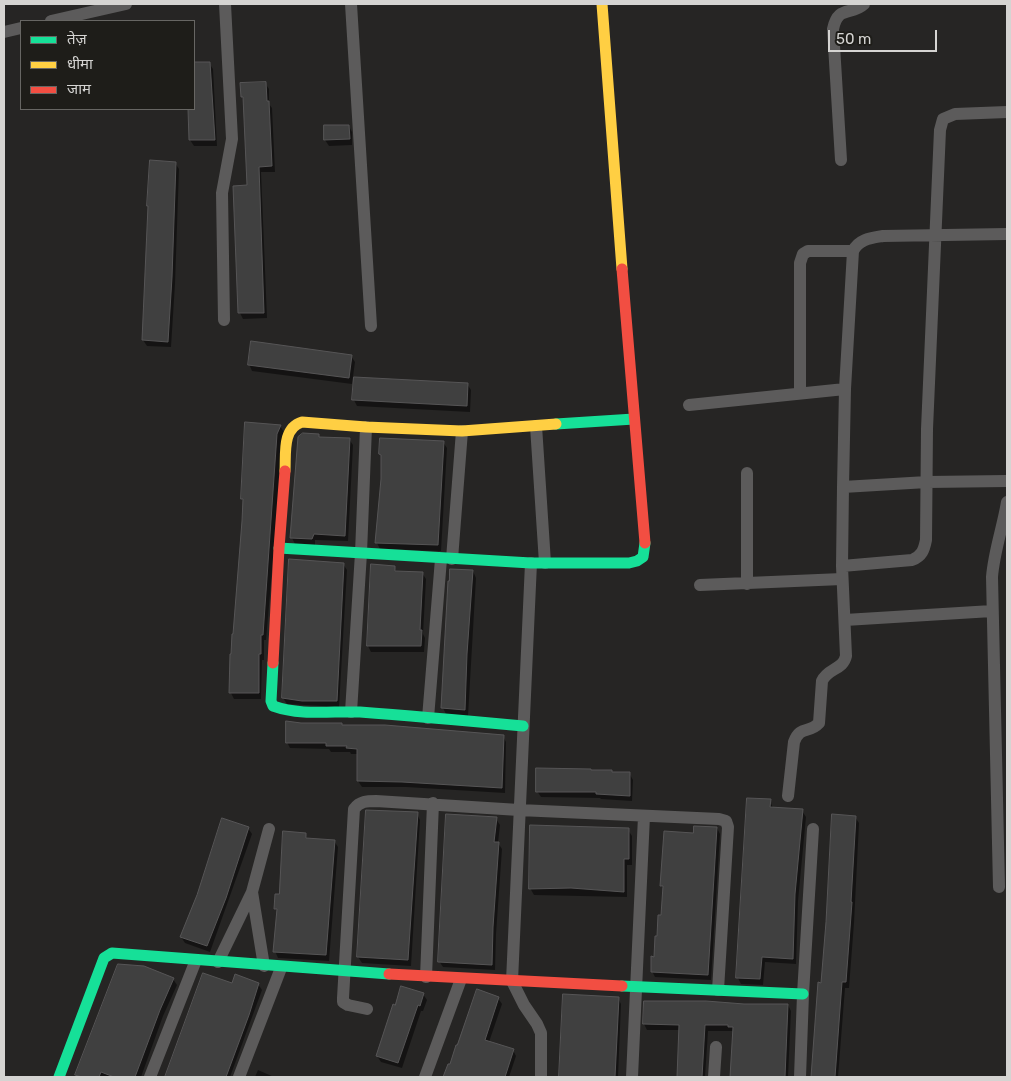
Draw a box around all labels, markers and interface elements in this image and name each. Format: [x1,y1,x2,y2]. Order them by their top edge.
legend [20,20,195,110]
scale bar [831,20,940,52]
text: तेज़ [67,30,87,48]
text: 50 m [836,30,871,48]
text: धीमा [67,55,93,73]
text: जाम [67,80,91,98]

